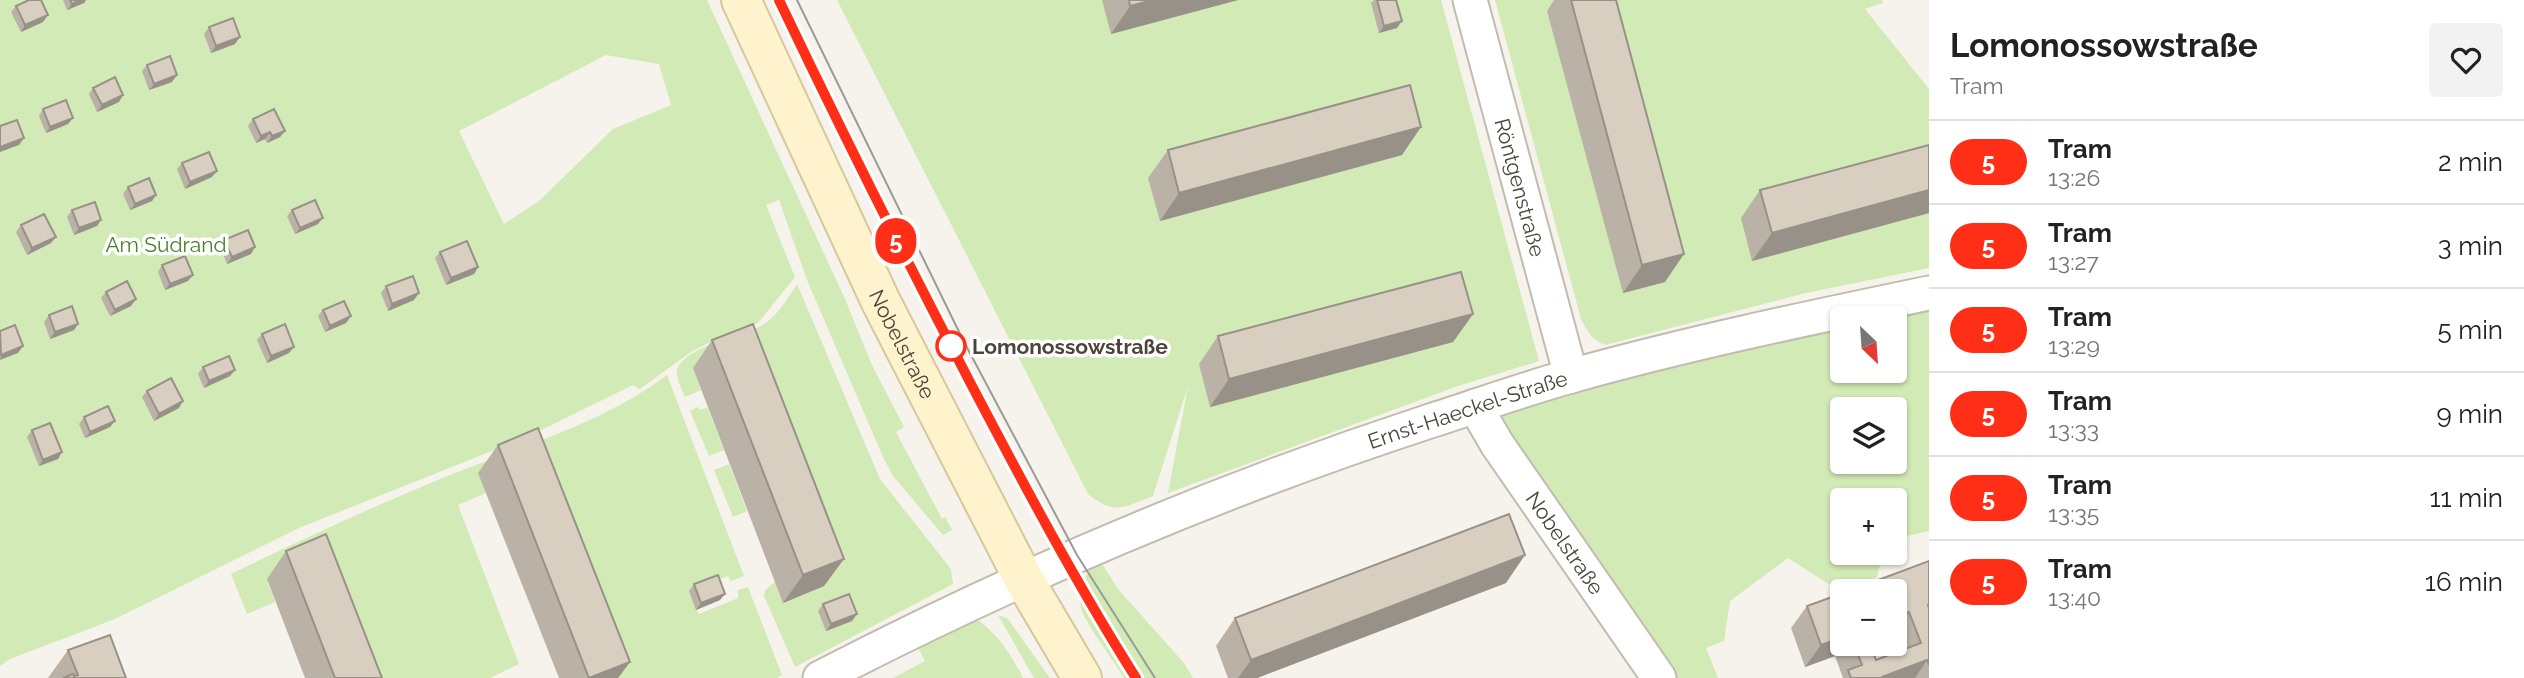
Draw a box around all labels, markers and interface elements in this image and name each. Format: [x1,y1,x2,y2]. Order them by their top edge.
button: heart [2429,23,2503,97]
text: Lomonossowstraße [1950,26,2258,65]
text: Tram [1950,72,2004,99]
street label: Röntgenstraße [1490,115,1551,259]
text: Tram [2048,134,2112,164]
text: 5 [1982,147,1995,176]
text: 2 min [2438,147,2503,177]
text: 13:26 [2048,164,2100,191]
line badge: 5 [873,218,919,264]
text: Tram [2048,218,2112,248]
text: 5 [889,226,903,255]
text: 5 [1982,231,1995,260]
text: 3 min [2438,231,2503,261]
park label: Am Südrand [105,232,227,257]
text: 13:27 [2048,248,2099,275]
street label: Nobelstraße [864,285,941,403]
text: Tram [2048,302,2112,332]
north arrow [1830,306,1908,383]
map controls [1830,306,1907,656]
text: 5 [1982,315,1995,344]
text: 5 min [2437,315,2503,345]
marker: Lomonossowstraße [936,331,966,361]
text: 13:29 [2048,332,2100,359]
place label: Lomonossowstraße [972,334,1168,359]
street label: Ernst-Haeckel-Straße [1364,365,1570,454]
text: Tram [2048,386,2112,416]
button: layers [1830,397,1907,474]
text: 5 [1982,399,1995,428]
text: 9 min [2436,399,2503,429]
text: 13:33 [2048,416,2099,443]
text: Tram [2048,470,2112,500]
text: 5 [1982,483,1995,512]
text: 11 min [2429,483,2503,513]
street label: Nobelstraße [1521,487,1610,599]
button: + [1830,488,1907,565]
text: 13:35 [2048,500,2099,527]
text: Tram [2048,554,2112,584]
text: 5 [1982,567,1995,596]
text: 16 min [2425,567,2503,597]
button: − [1830,579,1907,656]
text: 13:40 [2048,584,2101,611]

